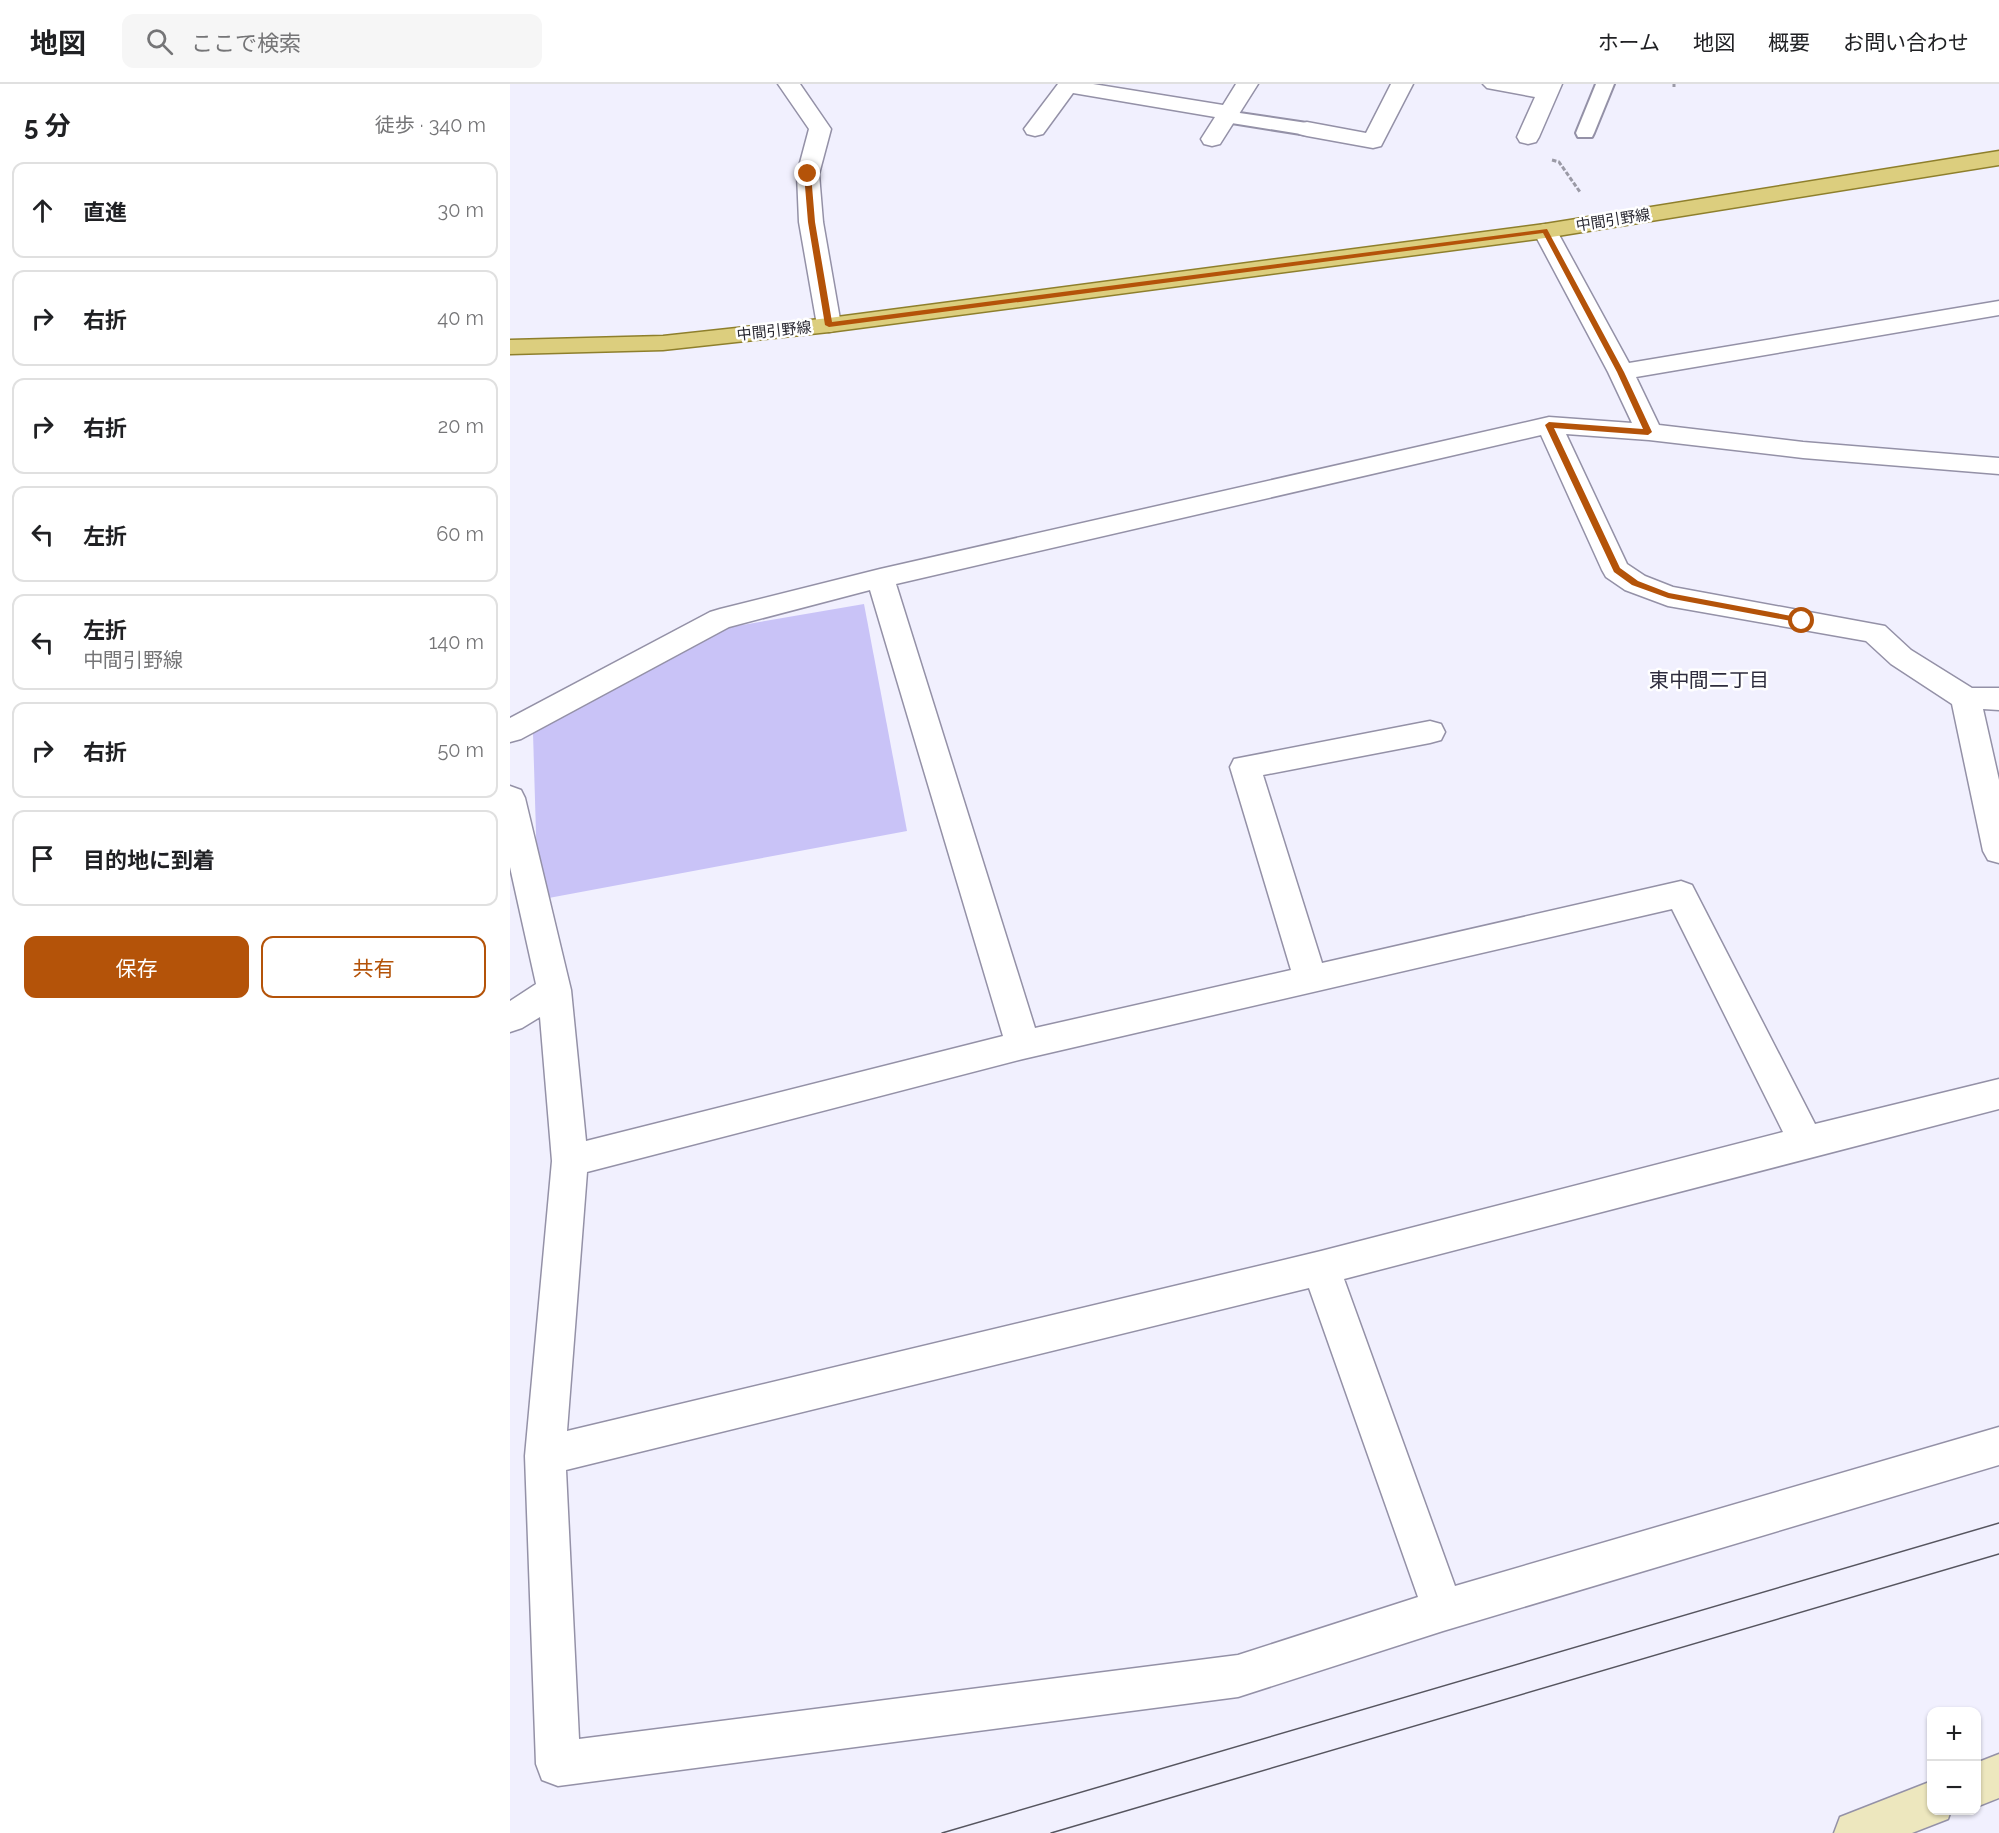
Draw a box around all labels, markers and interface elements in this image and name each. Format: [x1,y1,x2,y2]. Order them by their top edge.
search box [122,14,542,68]
icon: search [143,25,176,58]
text: 地図 [30,27,86,60]
text: ここで検索 [191,30,301,56]
text: ホーム [1598,30,1660,55]
text: 地図 [1693,30,1735,55]
text: 概要 [1768,30,1810,55]
text: お問い合わせ [1843,30,1969,55]
text: 5 分 [24,111,71,141]
text: 徒歩 · 340 m [375,113,486,137]
route end [794,160,820,186]
icon: ahead [26,194,59,227]
text: 30 m [438,198,484,222]
text: 直進 [83,199,127,225]
street label: 中間引野線 [1575,205,1651,235]
icon: right [26,302,59,335]
text: 40 m [437,306,484,330]
text: 右折 [83,307,127,333]
street label: 中間引野線 [736,318,812,344]
icon: right [26,410,59,443]
text: 20 m [438,414,484,438]
text: 右折 [83,415,127,441]
icon: left [26,518,59,551]
text: 60 m [436,522,484,546]
text: 左折 [83,523,127,549]
route start [1788,607,1814,633]
text: 左折 [83,617,127,643]
icon: left [26,626,59,659]
text: 140 m [429,630,484,654]
text: 中間引野線 [83,648,183,672]
district label: 東中間二丁目 [1649,668,1769,692]
icon: right [26,734,59,767]
text: 50 m [437,738,484,762]
text: 右折 [83,739,127,765]
icon: arrive [26,842,59,875]
text: 目的地に到着 [83,847,215,873]
button: 保存 [24,936,249,998]
button: 共有 [261,936,486,998]
map controls [1927,1707,1981,1815]
button: + [1927,1707,1981,1761]
button: − [1927,1761,1981,1815]

